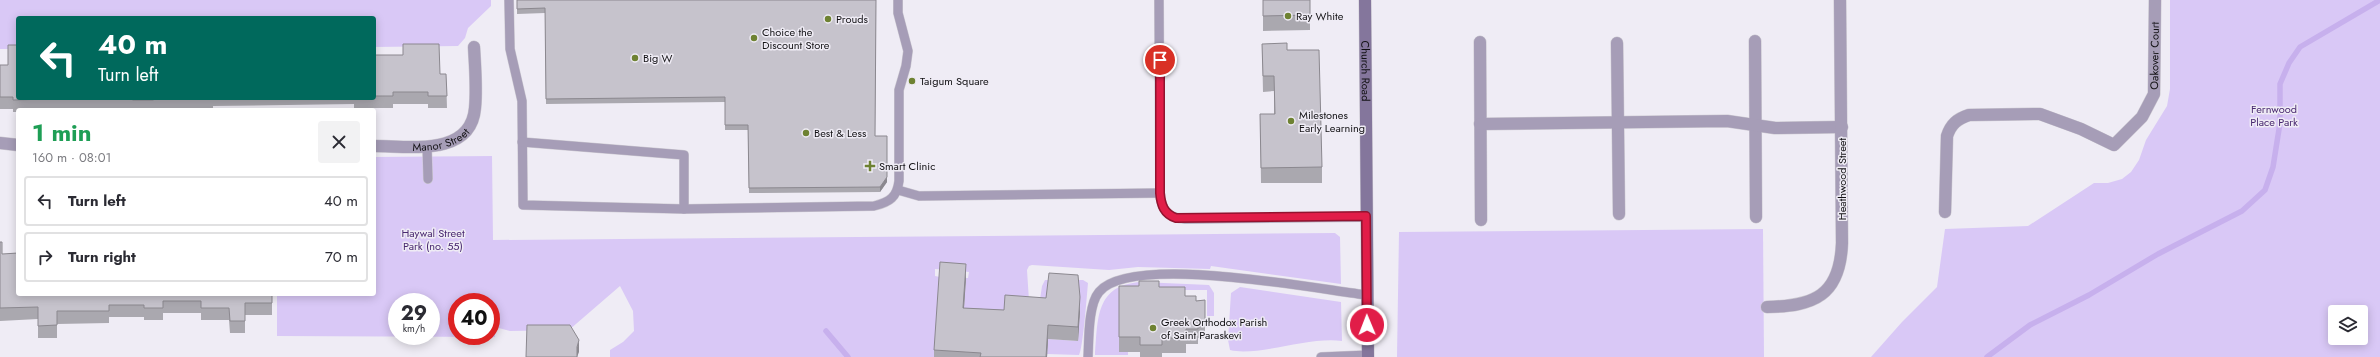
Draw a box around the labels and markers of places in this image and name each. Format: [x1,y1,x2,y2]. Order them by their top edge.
place label: Ray White [1296,8,1344,24]
place label: Prouds [836,11,868,27]
marker: Ray White [1283,11,1293,21]
marker: Prouds [823,14,833,24]
place label: Choice the Discount Store [762,24,830,53]
marker: Choice the Discount Store [749,33,759,43]
pin [1143,43,1177,77]
place label: Big W [643,50,673,66]
marker: Big W [630,53,640,63]
place label: Taigum Square [920,73,989,89]
marker: Taigum Square [907,76,917,86]
place label: Milestones Early Learning [1299,107,1365,136]
marker: Milestones Early Learning [1286,116,1296,126]
place label: Best & Less [814,125,867,141]
marker: Best & Less [801,128,811,138]
place label: Smart Clinic [879,158,935,174]
marker: Smart Clinic [864,160,876,172]
place label: Greek Orthodox Parish of Saint Paraskevi [1161,314,1267,343]
marker: Greek Orthodox Parish of Saint Paraskevi [1148,323,1158,333]

